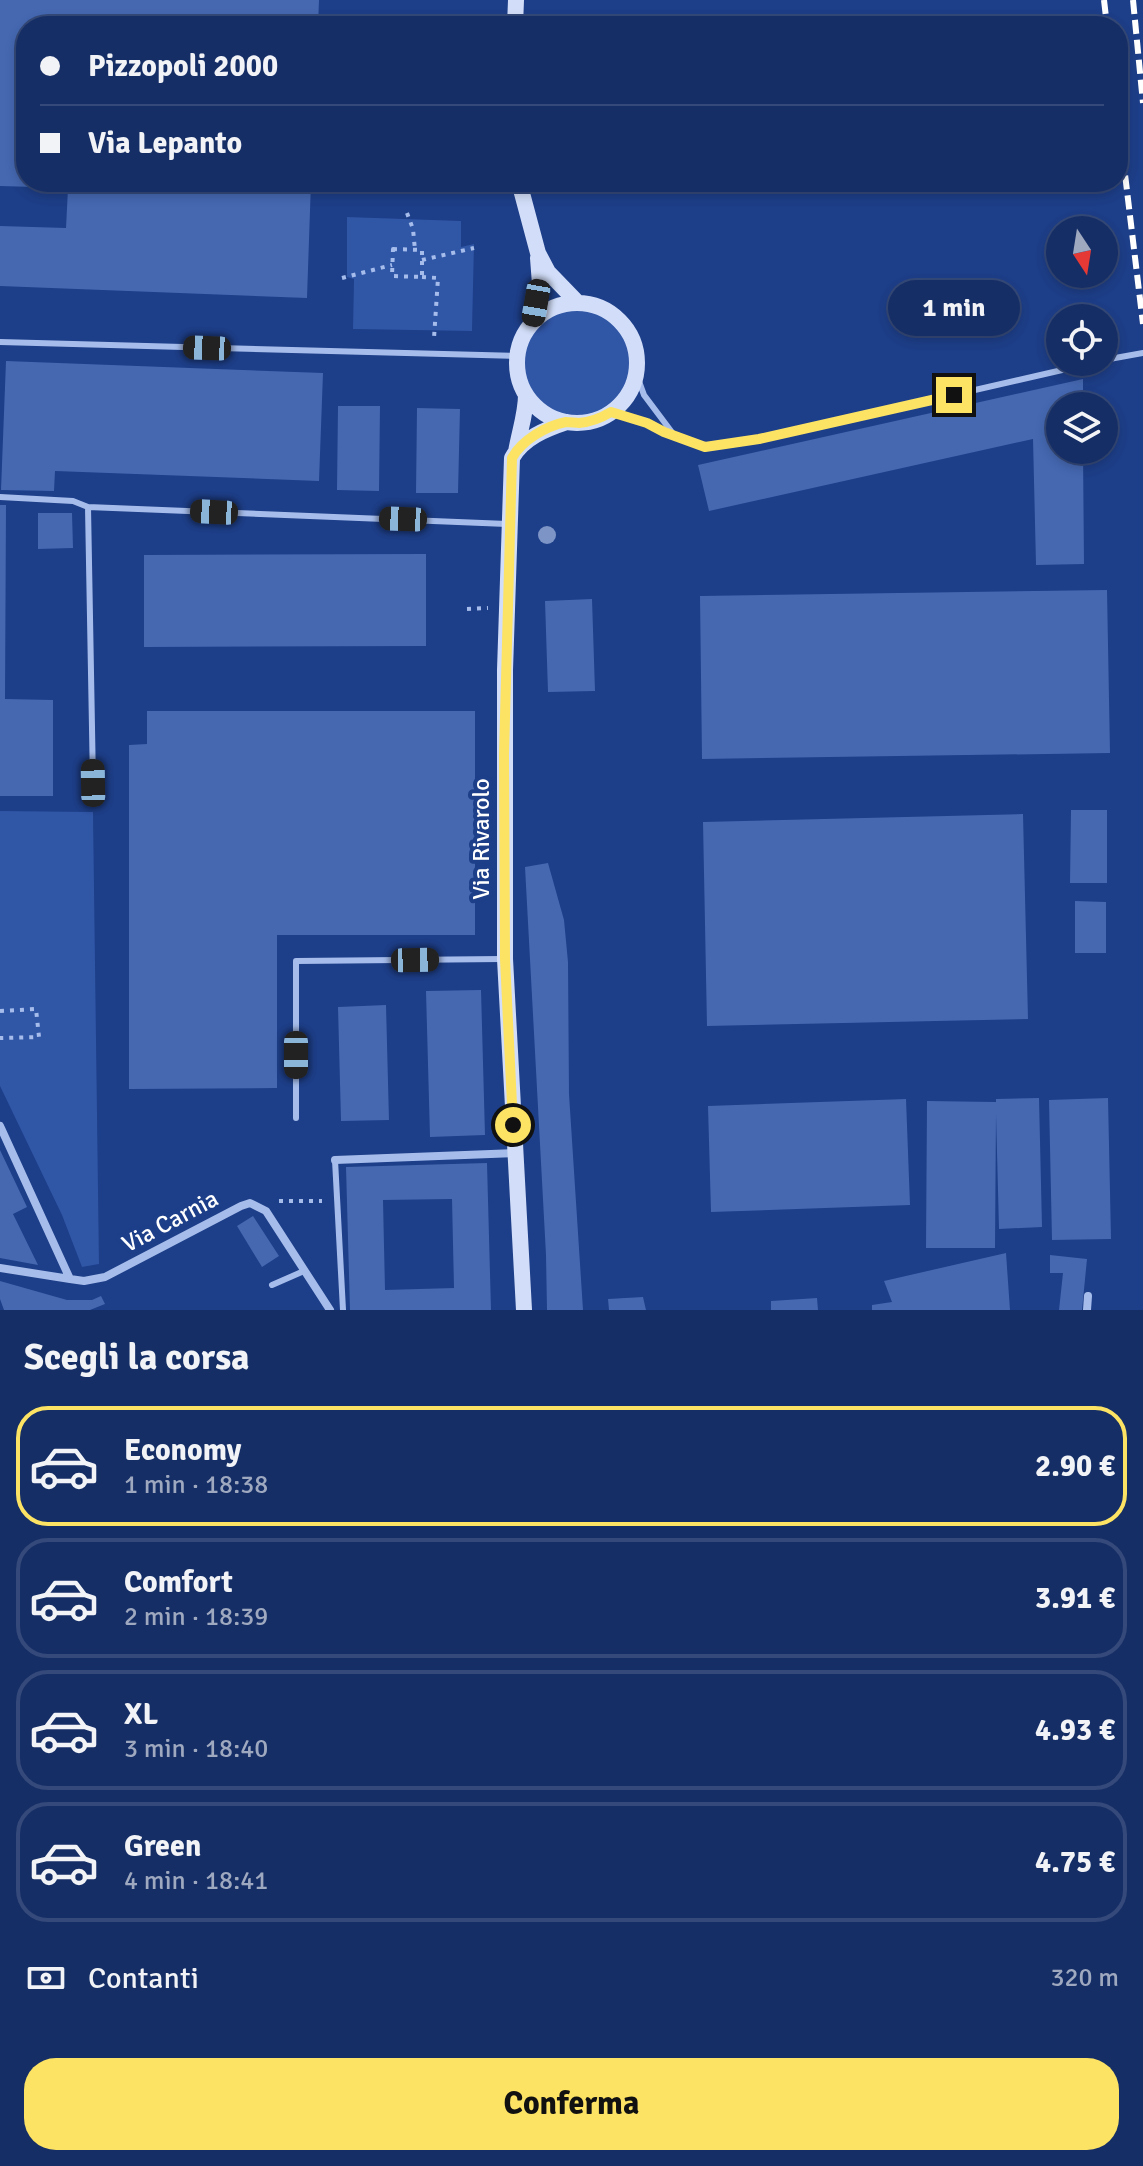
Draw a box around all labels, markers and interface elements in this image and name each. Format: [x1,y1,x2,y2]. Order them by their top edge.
text: Pizzopoli 2000 [88,48,278,85]
text: Via Lepanto [88,125,242,162]
north arrow [1046,216,1118,288]
map controls [1046,216,1118,464]
car [520,277,552,329]
callout: 1 min [888,279,1020,335]
text: 1 min [923,292,985,324]
button: locate [1046,304,1118,376]
car [183,335,231,361]
route end [936,377,972,413]
button: layers [1046,392,1118,464]
car [189,499,239,525]
car [379,506,427,532]
car [81,759,105,807]
street label: Via Rivarolo [466,778,496,900]
car [391,948,439,972]
car [284,1031,308,1079]
route start [495,1107,531,1143]
street label: Via Carnia [117,1183,223,1259]
text: Scegli la corsa [24,1335,250,1380]
icon: car [28,1430,100,1502]
text: Economy [124,1432,241,1469]
text: 2.90 € [1035,1448,1115,1485]
text: 1 min · 18:38 [124,1469,268,1501]
icon: car [28,1562,100,1634]
text: Comfort [124,1564,233,1601]
text: 3.91 € [1035,1580,1115,1617]
text: 2 min · 18:39 [124,1601,268,1633]
icon: car [28,1694,100,1766]
text: XL [124,1696,158,1733]
text: 4.93 € [1035,1712,1115,1749]
text: 3 min · 18:40 [124,1733,268,1765]
icon: car [28,1826,100,1898]
text: Green [124,1828,201,1865]
text: 4.75 € [1035,1844,1115,1881]
text: 4 min · 18:41 [124,1865,268,1897]
icon: cash [24,1956,68,2000]
text: Contanti [88,1960,199,1997]
text: 320 m [1050,1962,1119,1994]
button: Conferma [24,2058,1119,2150]

